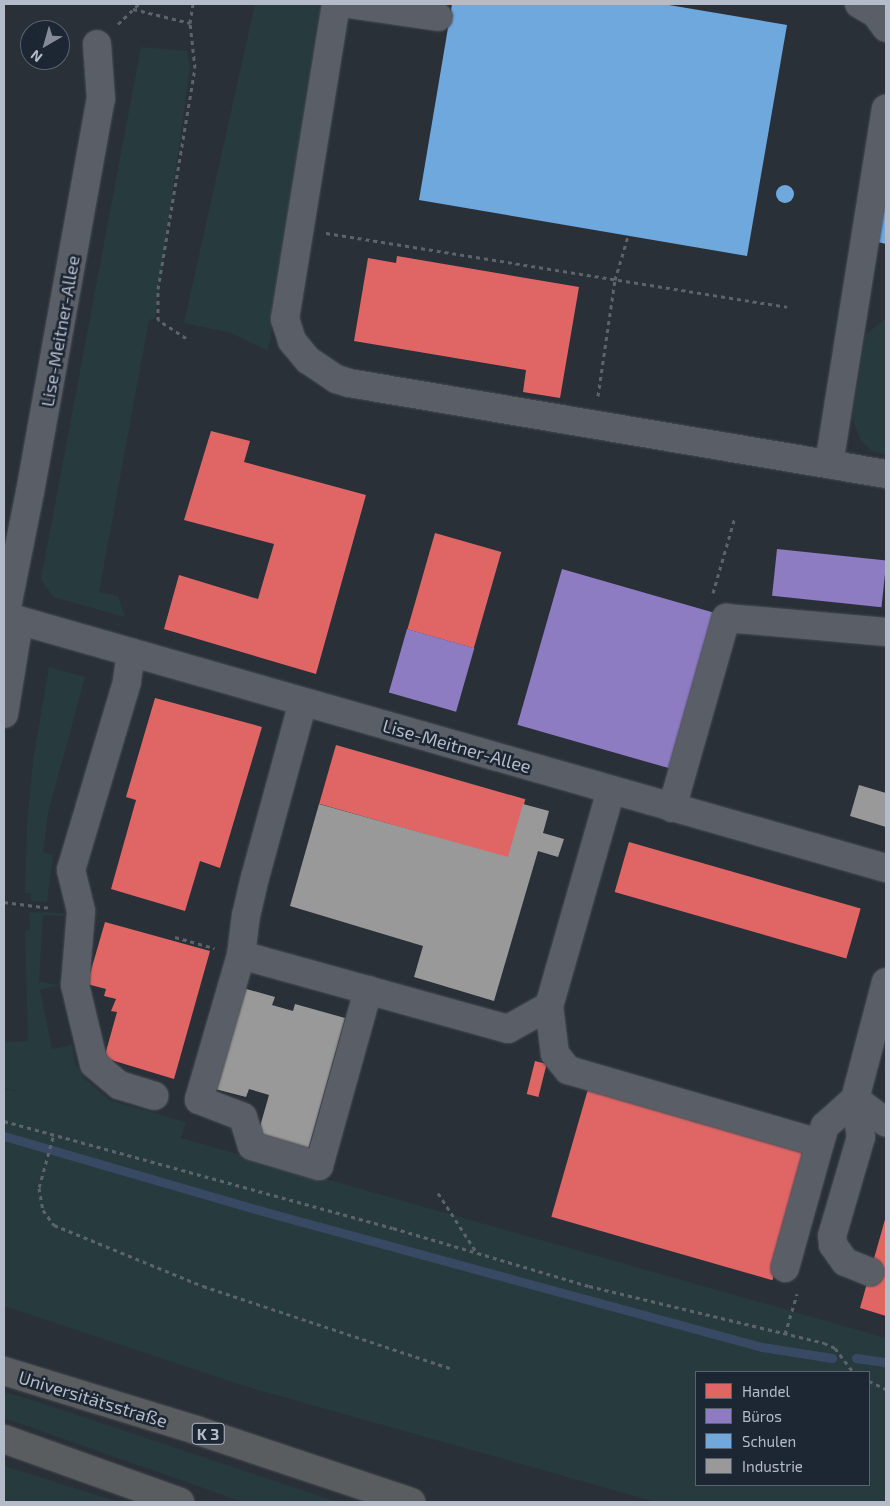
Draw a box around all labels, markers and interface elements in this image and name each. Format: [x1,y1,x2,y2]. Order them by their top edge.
north arrow [20,20,70,70]
text: N [27,47,45,66]
street label: Lise-Meitner-Allee [36,254,84,408]
street label: Lise-Meitner-Allee [380,715,534,777]
street label: Universitätsstraße [16,1366,170,1432]
legend [695,1371,870,1486]
text: Handel [742,1382,790,1400]
text: Büros [742,1407,782,1425]
road number: K 3 [190,1420,226,1448]
text: Schulen [742,1432,796,1450]
text: Industrie [742,1457,803,1475]

